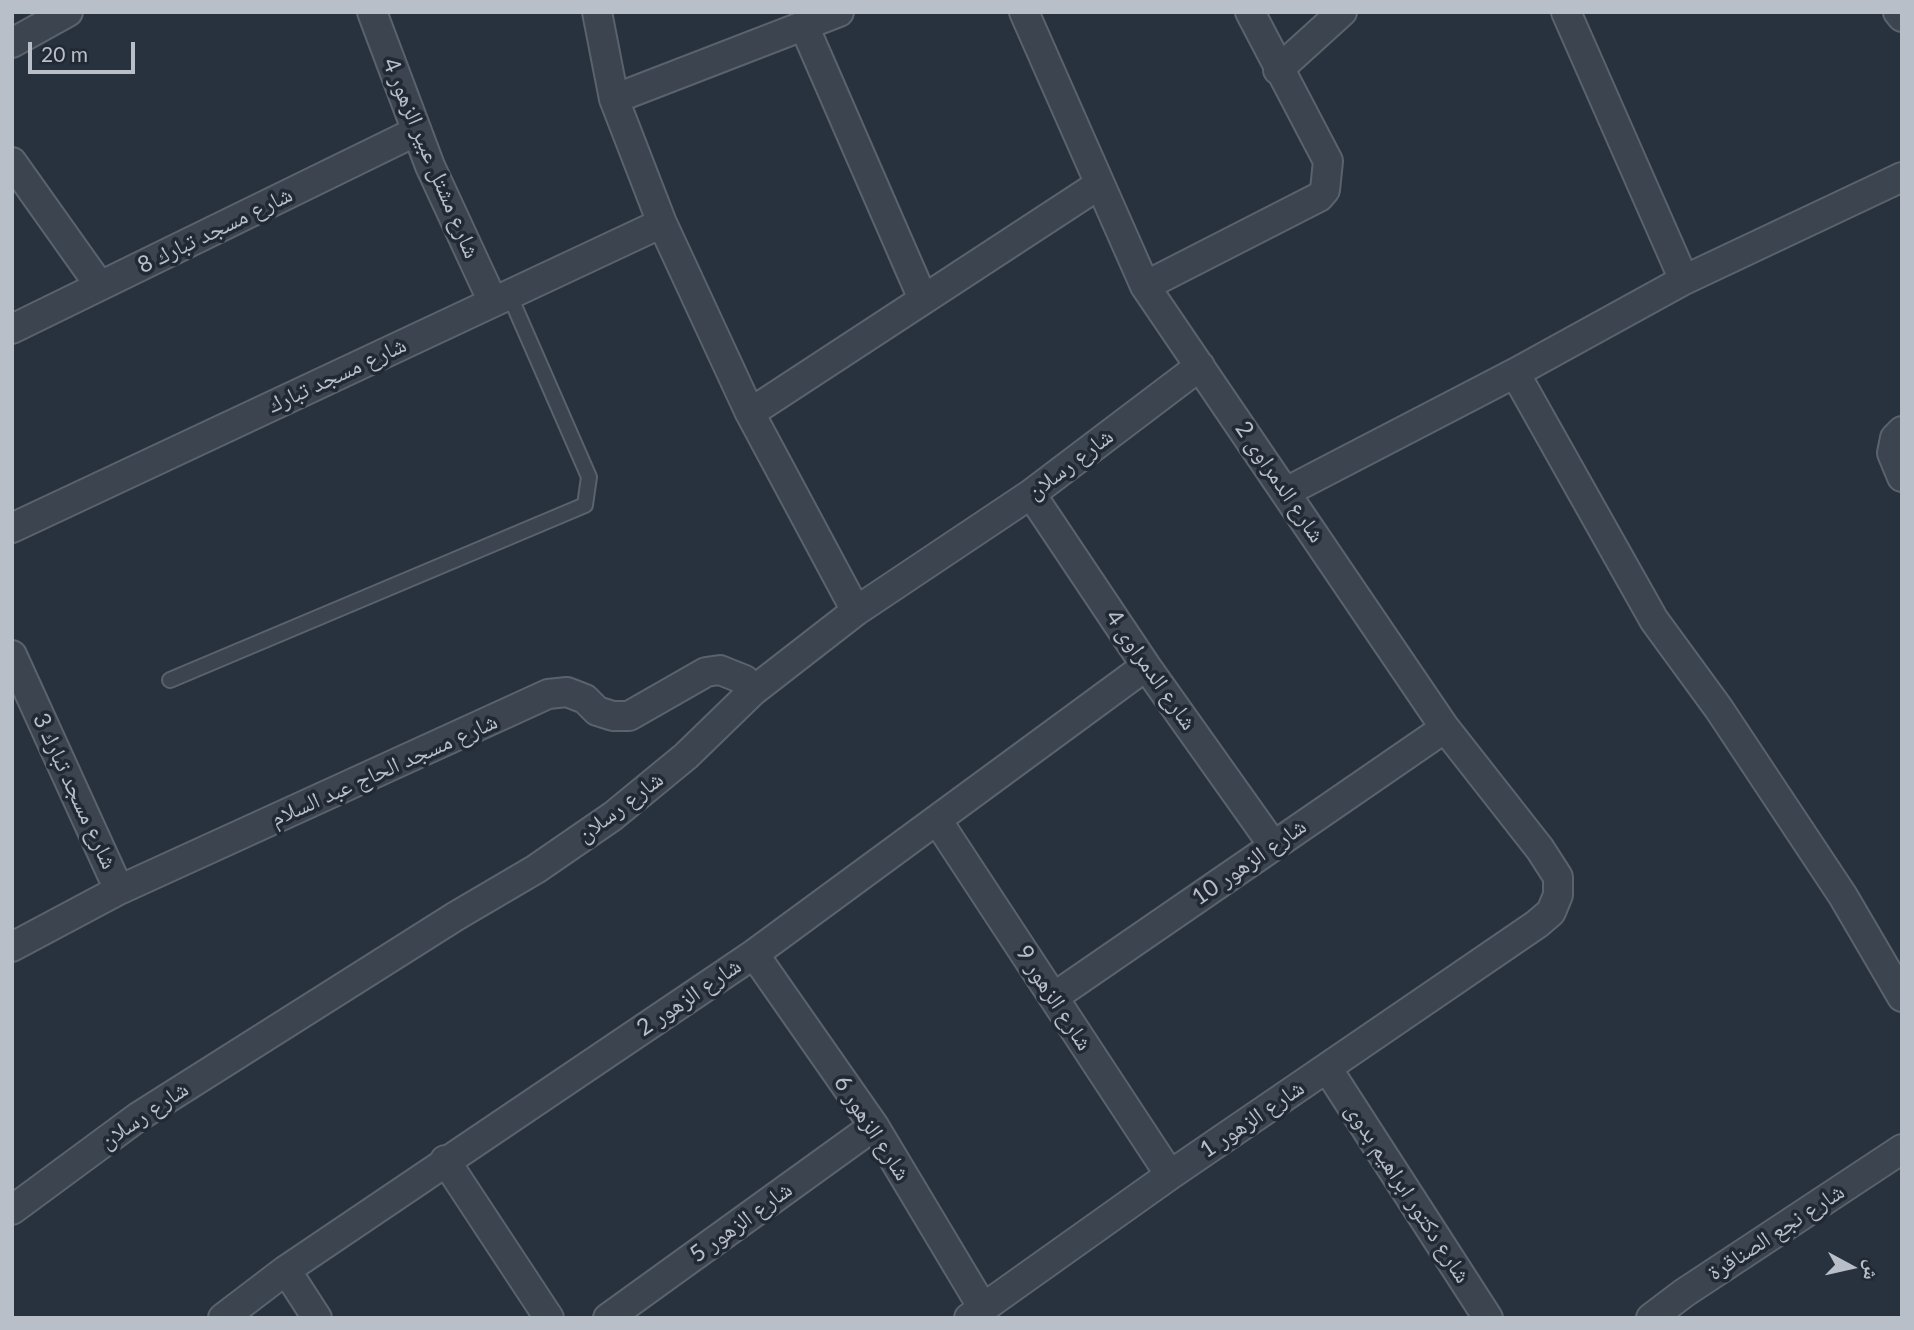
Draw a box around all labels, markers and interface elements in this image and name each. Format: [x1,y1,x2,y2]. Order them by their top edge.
scale bar [32,28,138,72]
text: 20 m [41,41,88,66]
street label: شارع مشتل عبير الزهور 4 [376,54,486,262]
street label: شارع مسجد تبارك 8 [133,181,297,279]
street label: شارع مسجد تبارك [263,331,411,419]
street label: شارع الدمراوى 2 [1229,416,1331,548]
street label: شارع رسلان [1021,423,1119,505]
street label: شارع الدمراوى 4 [1099,605,1203,735]
street label: شارع مسجد الحاج عبد السلام [266,707,502,833]
street label: شارع مسجد تبارك 3 [27,709,123,873]
street label: شارع رسلان [571,766,669,848]
street label: شارع الزهور 10 [1187,813,1311,911]
street label: شارع الزهور 9 [1010,940,1098,1056]
street label: شارع الزهور 2 [632,952,746,1042]
street label: شارع الزهور 6 [828,1070,916,1186]
street label: شارع الزهور 1 [1195,1074,1309,1164]
street label: شارع رسلان [94,1075,194,1155]
street label: شارع دكتور ابراهيم بدوى [1339,1098,1477,1288]
street label: شارع الزهور 5 [684,1176,798,1268]
street label: شارع نجع الصناقرة [1703,1178,1849,1286]
north arrow [1816,1232,1886,1302]
text: ش [1860,1258,1885,1282]

